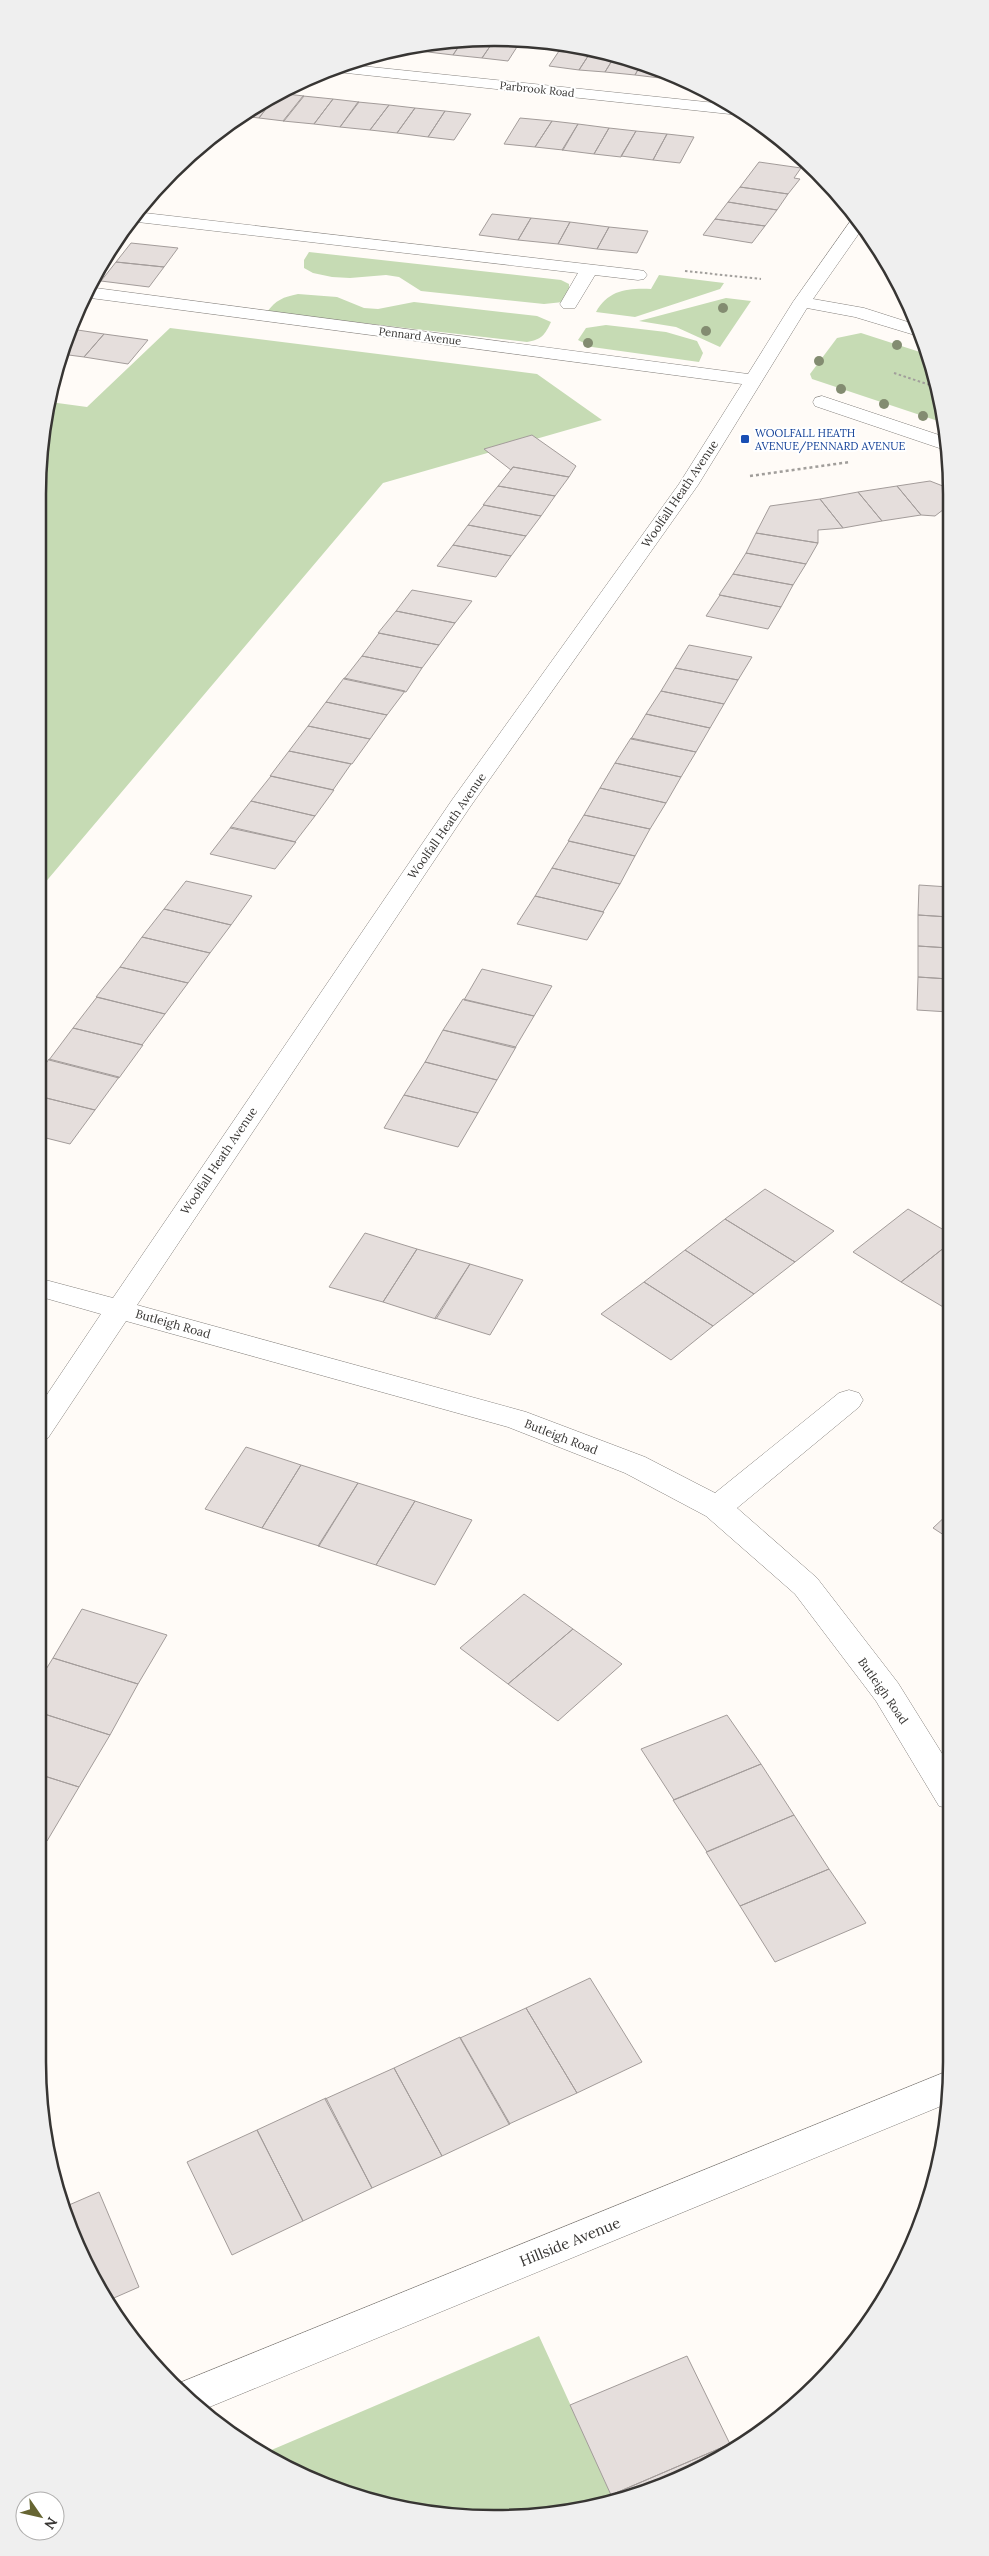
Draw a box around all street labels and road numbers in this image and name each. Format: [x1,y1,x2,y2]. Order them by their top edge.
street label: Parbrook Road [499,78,576,100]
street label: Pennard Avenue [378,324,462,348]
street label: Woolfall Heath Avenue [638,437,721,550]
street label: Woolfall Heath Avenue [404,769,489,882]
street label: Woolfall Heath Avenue [177,1104,260,1217]
street label: Butleigh Road [134,1306,212,1341]
street label: Butleigh Road [522,1416,600,1457]
street label: Butleigh Road [855,1655,912,1727]
street label: Hillside Avenue [517,2213,623,2270]

